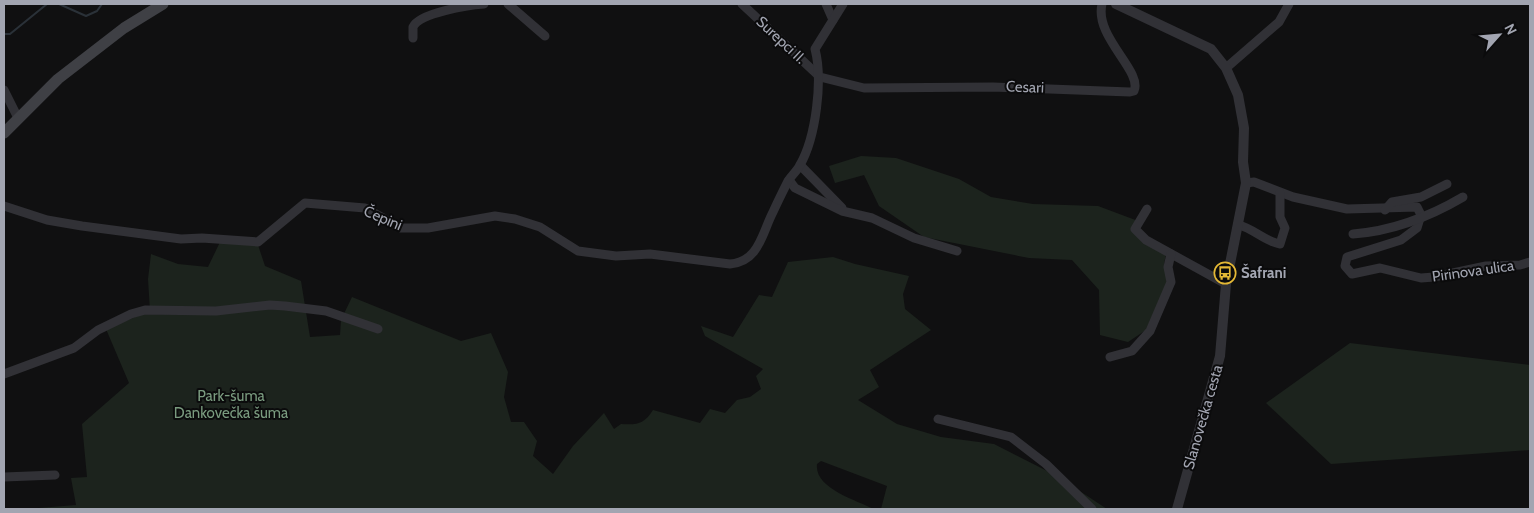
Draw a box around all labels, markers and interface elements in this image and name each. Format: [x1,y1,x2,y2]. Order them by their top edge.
north arrow [1474,10,1524,60]
street label: Surepci II. [752,13,810,67]
text: N [1500,21,1521,38]
street label: Cesari [1006,77,1044,97]
street label: Čepini [361,201,405,234]
street label: Pirinova ulica [1431,256,1516,286]
bus stop icon: Šafrani [1213,261,1237,285]
place label: Šafrani [1241,263,1286,282]
street label: Slanovečka cesta [1180,362,1227,471]
park label: Park-šuma Dankovečka šuma [174,387,289,422]

